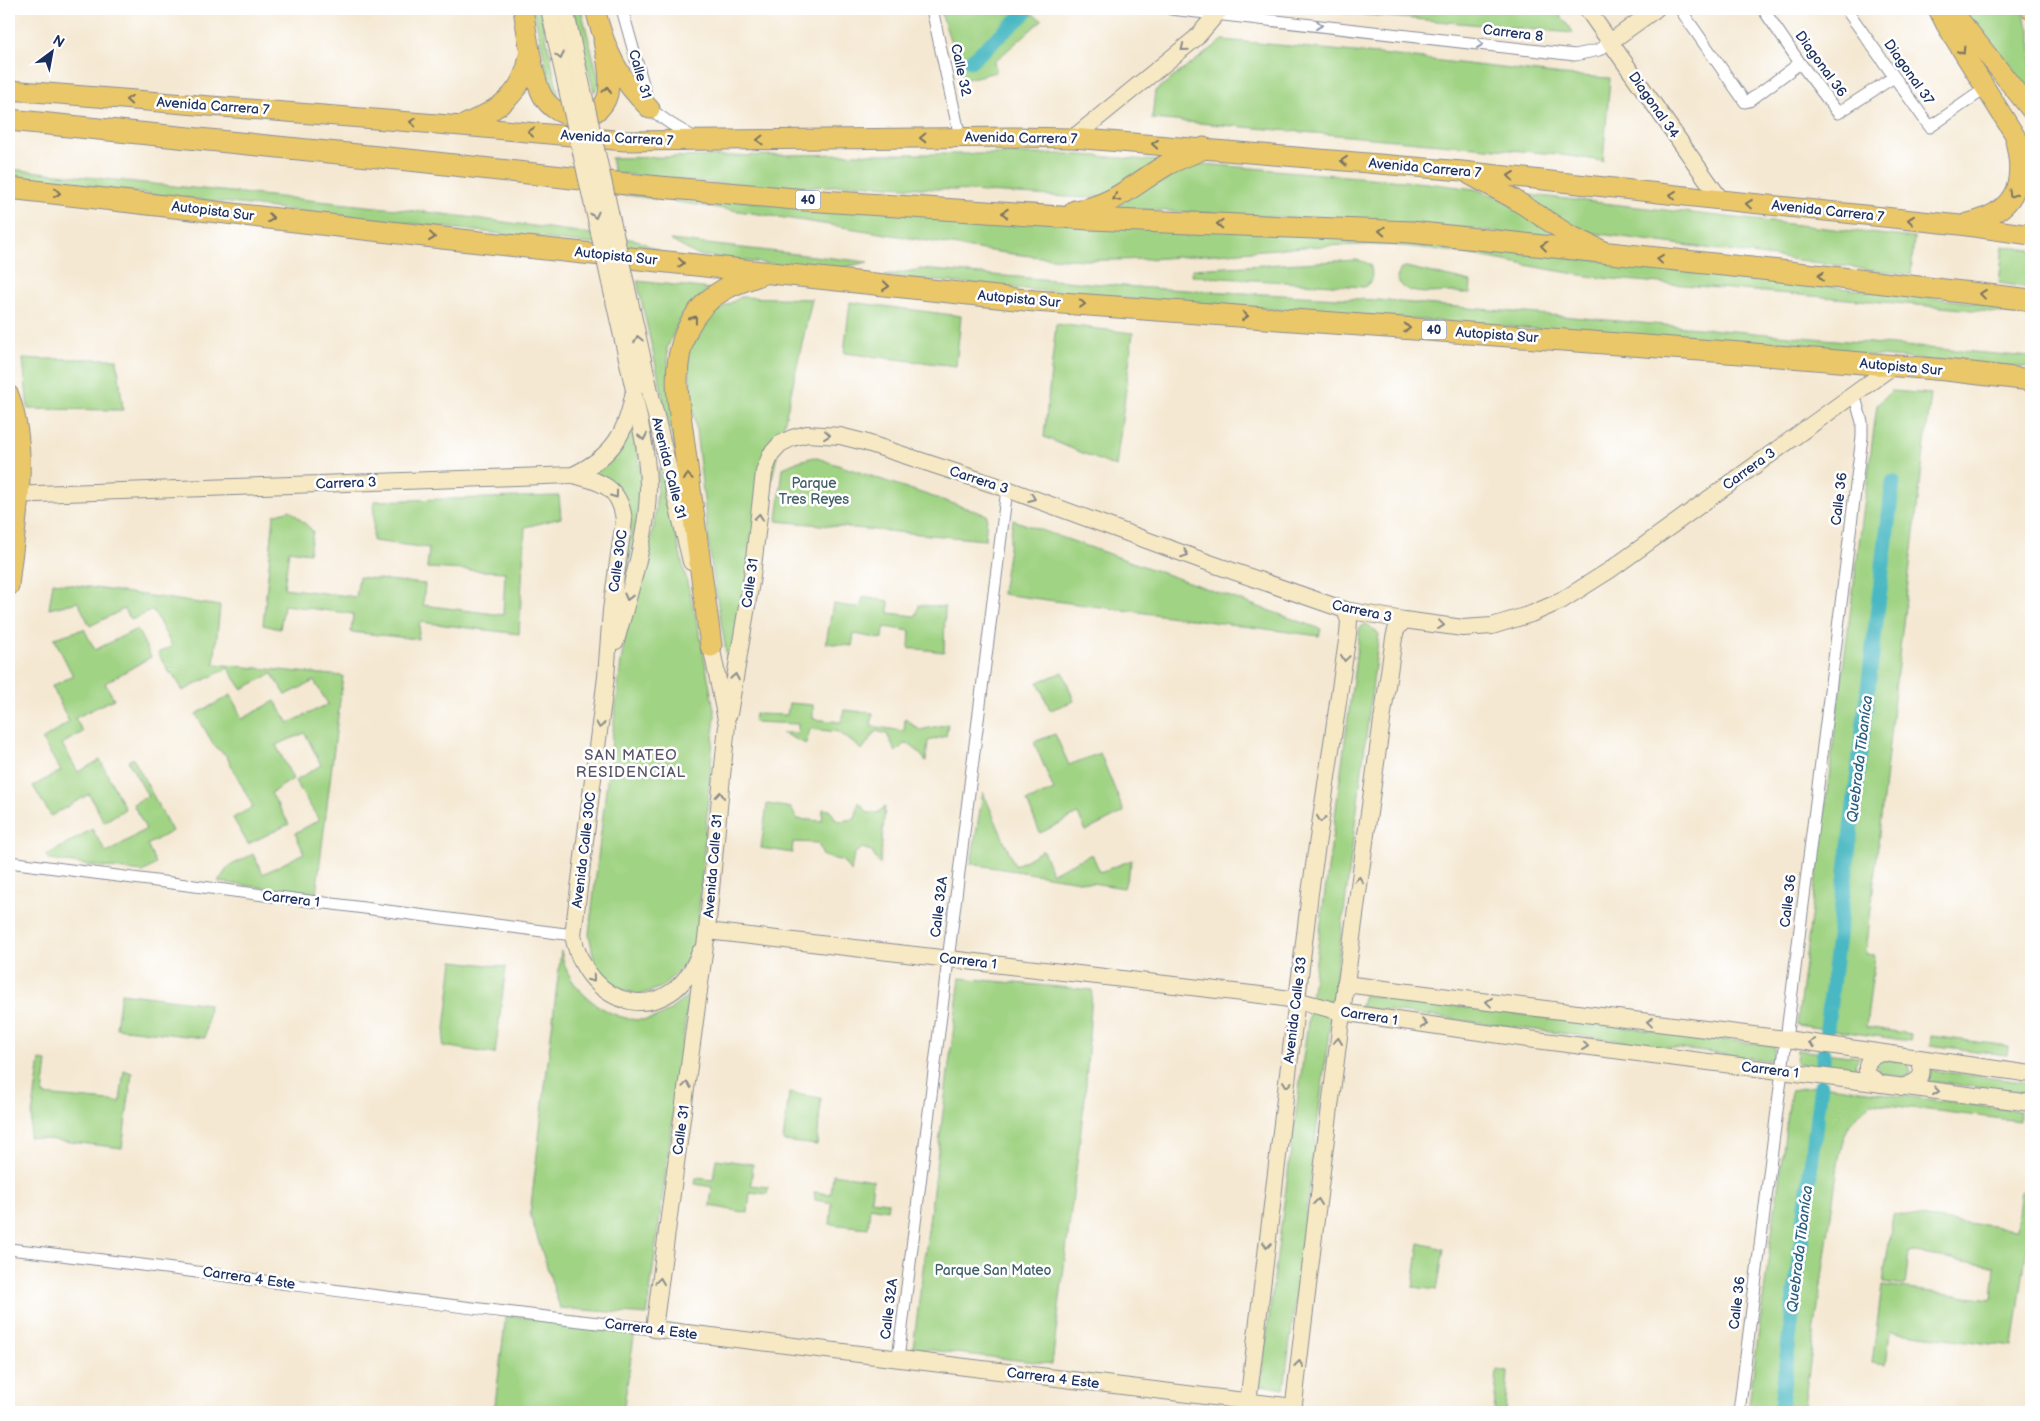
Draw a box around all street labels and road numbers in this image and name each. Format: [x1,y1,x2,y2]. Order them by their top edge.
street label: Carrera 8 [1482,21,1544,45]
street label: Diagonal 36 [1791,28,1851,101]
street label: Diagonal 37 [1880,36,1938,108]
street label: Calle 32 [947,42,975,98]
street label: Calle 31 [625,48,655,100]
street label: Diagonal 34 [1625,68,1683,142]
street label: Avenida Carrera 7 [156,94,270,118]
street label: Avenida Carrera 7 [560,127,674,149]
street label: Avenida Carrera 7 [964,129,1078,147]
street label: Avenida Carrera 7 [1368,155,1482,181]
road number: 40 [796,190,820,210]
street label: Avenida Carrera 7 [1771,197,1885,225]
street label: Autopista Sur [171,198,256,225]
street label: Autopista Sur [574,243,659,269]
street label: Autopista Sur [977,287,1062,311]
road number: 40 [1422,320,1446,340]
street label: Autopista Sur [1455,324,1540,346]
street label: Autopista Sur [1859,355,1944,379]
street label: Avenida Calle 31 [648,415,690,521]
street label: Carrera 3 [1719,444,1779,494]
street label: Carrera 3 [947,462,1011,498]
street label: Calle 36 [1827,471,1851,526]
street label: Carrera 3 [315,473,377,493]
street label: Calle 30C [605,529,631,593]
street label: Calle 31 [738,557,762,609]
street label: Carrera 3 [1330,596,1394,626]
street label: Avenida Calle 30C [568,791,600,909]
street label: Avenida Calle 31 [700,813,726,919]
street label: Calle 36 [1776,873,1800,928]
street label: Calle 32A [927,875,951,939]
street label: Carrera 1 [261,887,321,911]
street label: Carrera 1 [938,949,998,973]
street label: Avenida Calle 33 [1280,956,1310,1064]
street label: Carrera 1 [1339,1003,1399,1029]
street label: Carrera 1 [1740,1058,1800,1082]
street label: Calle 31 [669,1104,693,1156]
street label: Carrera 4 Este [202,1263,296,1293]
street label: Calle 36 [1725,1275,1749,1330]
street label: Calle 32A [877,1277,901,1341]
street label: Carrera 4 Este [604,1315,698,1343]
street label: Carrera 4 Este [1006,1364,1100,1392]

